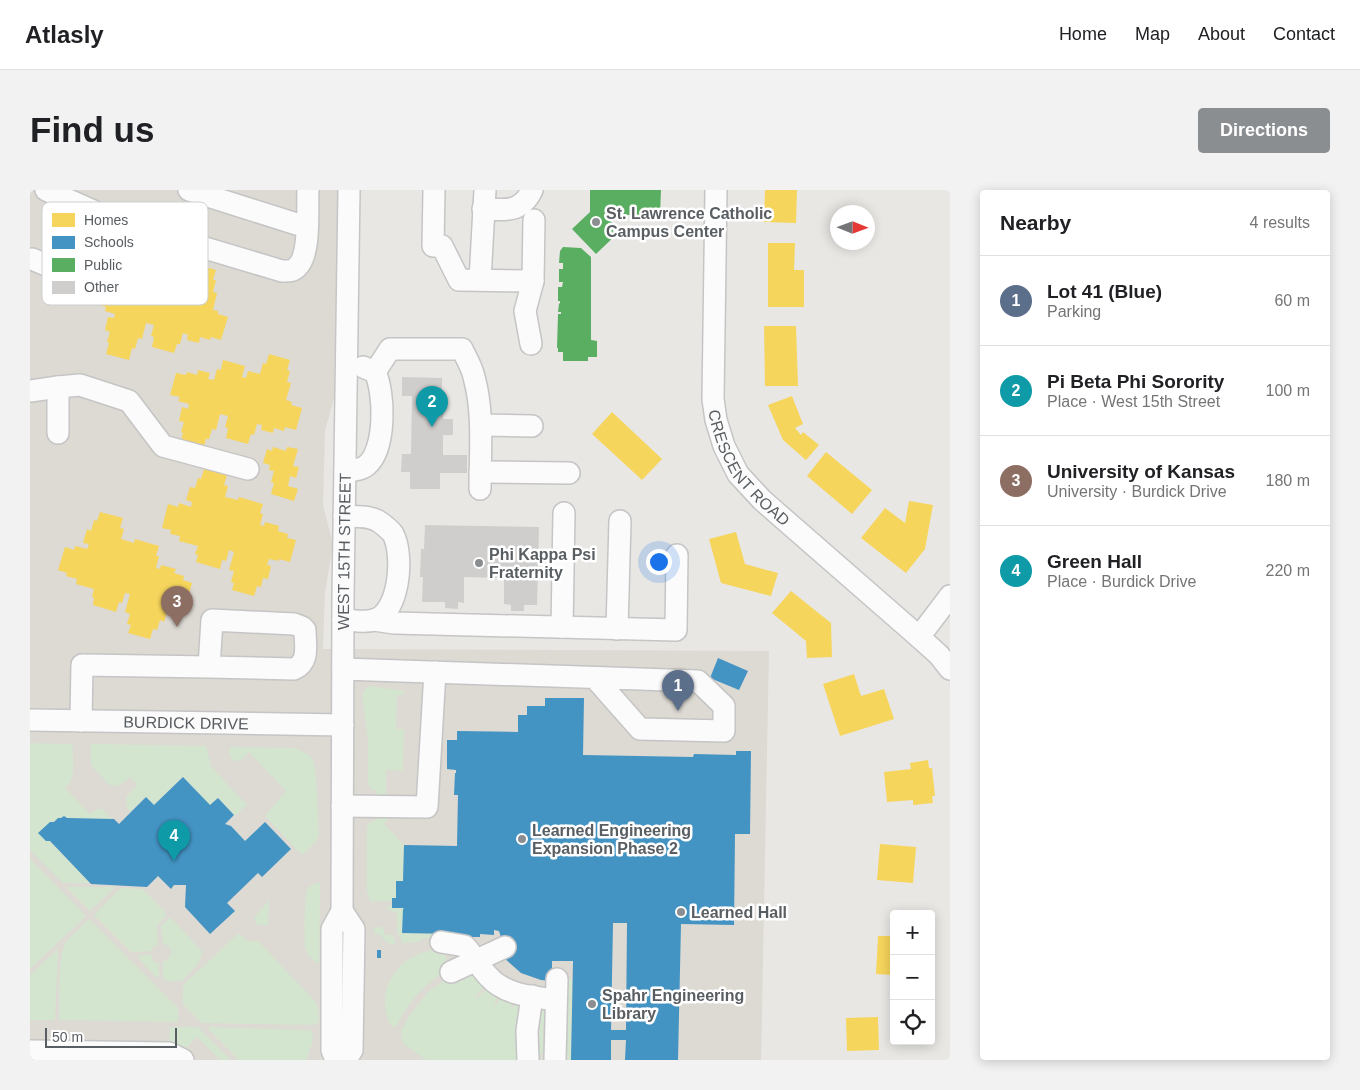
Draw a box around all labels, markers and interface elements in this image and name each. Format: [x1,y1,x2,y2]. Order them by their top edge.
text: Atlasly [25,21,104,48]
text: Home [1059,24,1107,44]
text: Map [1135,24,1170,44]
text: About [1198,24,1245,44]
text: Contact [1273,24,1335,44]
button: Directions [1198,108,1330,153]
text: Find us [30,110,154,149]
legend [42,202,208,305]
place label: St. Lawrence Catholic Campus Center [606,205,772,240]
north arrow [830,205,875,250]
text: Nearby [1000,211,1071,234]
text: Homes [84,212,128,228]
text: 4 results [1250,214,1310,231]
marker: St. Lawrence Catholic Campus Center [590,216,602,228]
text: Schools [84,234,134,250]
text: Public [84,257,122,273]
text: Other [84,279,119,295]
text: Lot 41 (Blue) [1047,281,1162,302]
text: 1 [1012,292,1020,309]
text: 60 m [1274,292,1310,309]
text: Parking [1047,303,1101,320]
text: Pi Beta Phi Sorority [1047,371,1224,392]
text: 2 [1012,382,1020,399]
text: 100 m [1266,382,1310,399]
pin: 2 [416,386,448,427]
text: Place · West 15th Street [1047,393,1220,410]
street label: CRESCENT ROAD [706,409,793,529]
text: University of Kansas [1047,461,1235,482]
street label: WEST 15TH STREET [335,472,354,630]
text: 3 [1012,472,1020,489]
text: 180 m [1266,472,1310,489]
text: University · Burdick Drive [1047,483,1227,500]
place label: Phi Kappa Psi Fraternity [489,546,596,581]
your location [646,549,672,575]
text: Green Hall [1047,551,1142,572]
marker: Phi Kappa Psi Fraternity [473,557,485,569]
text: 4 [1012,562,1020,579]
text: 220 m [1266,562,1310,579]
text: Place · Burdick Drive [1047,573,1196,590]
pin: 3 [161,586,193,627]
pin: 1 [662,670,694,711]
street label: BURDICK DRIVE [123,713,249,732]
pin: 4 [158,820,190,861]
place label: Learned Engineering Expansion Phase 2 [532,822,691,857]
marker: Learned Engineering Expansion Phase 2 [516,833,528,845]
place label: Learned Hall [691,904,787,921]
marker: Learned Hall [675,906,687,918]
map controls [890,910,935,1045]
button: + [890,910,935,955]
button: − [890,955,935,1000]
place label: Spahr Engineering Library [602,987,744,1022]
marker: Spahr Engineering Library [586,998,598,1010]
button: locate [890,1000,935,1045]
scale bar [45,1025,178,1048]
text: 50 m [52,1029,83,1045]

